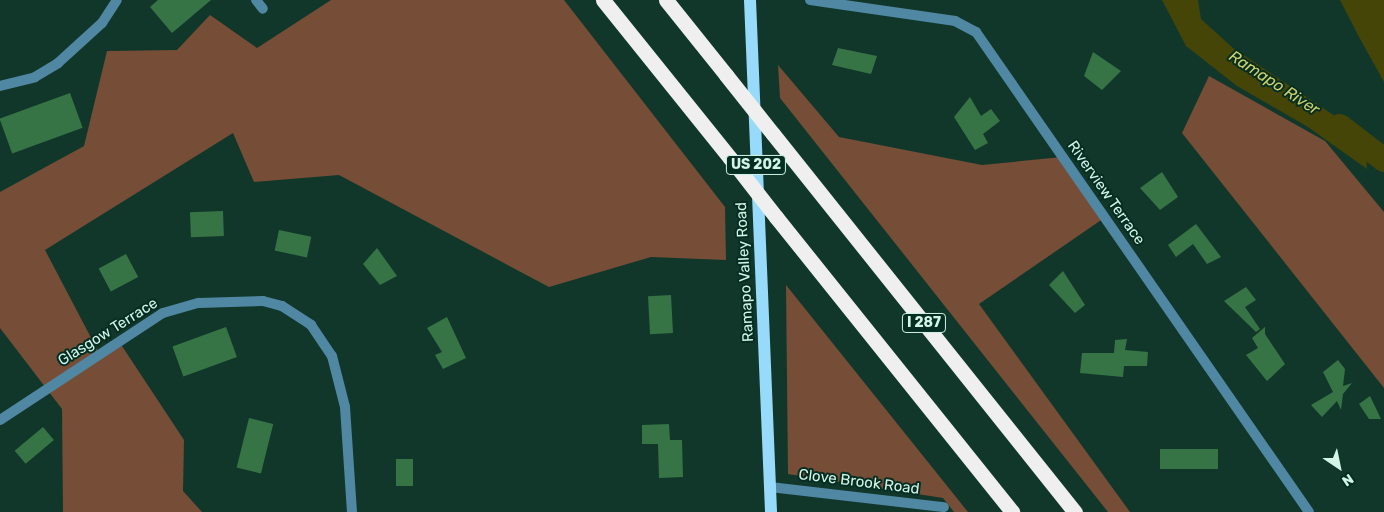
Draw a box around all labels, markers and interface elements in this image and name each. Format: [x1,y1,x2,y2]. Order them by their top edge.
water label: Ramapo River [1225,47,1323,119]
street label: Riverview Terrace [1063,137,1149,249]
road number: US 202 [725,154,787,176]
street label: Ramapo Valley Road [732,201,758,343]
street label: Glasgow Terrace [55,294,161,370]
road number: I 287 [902,312,946,334]
north arrow [1314,442,1364,492]
street label: Clove Brook Road [797,466,921,498]
text: N [1339,470,1357,490]

